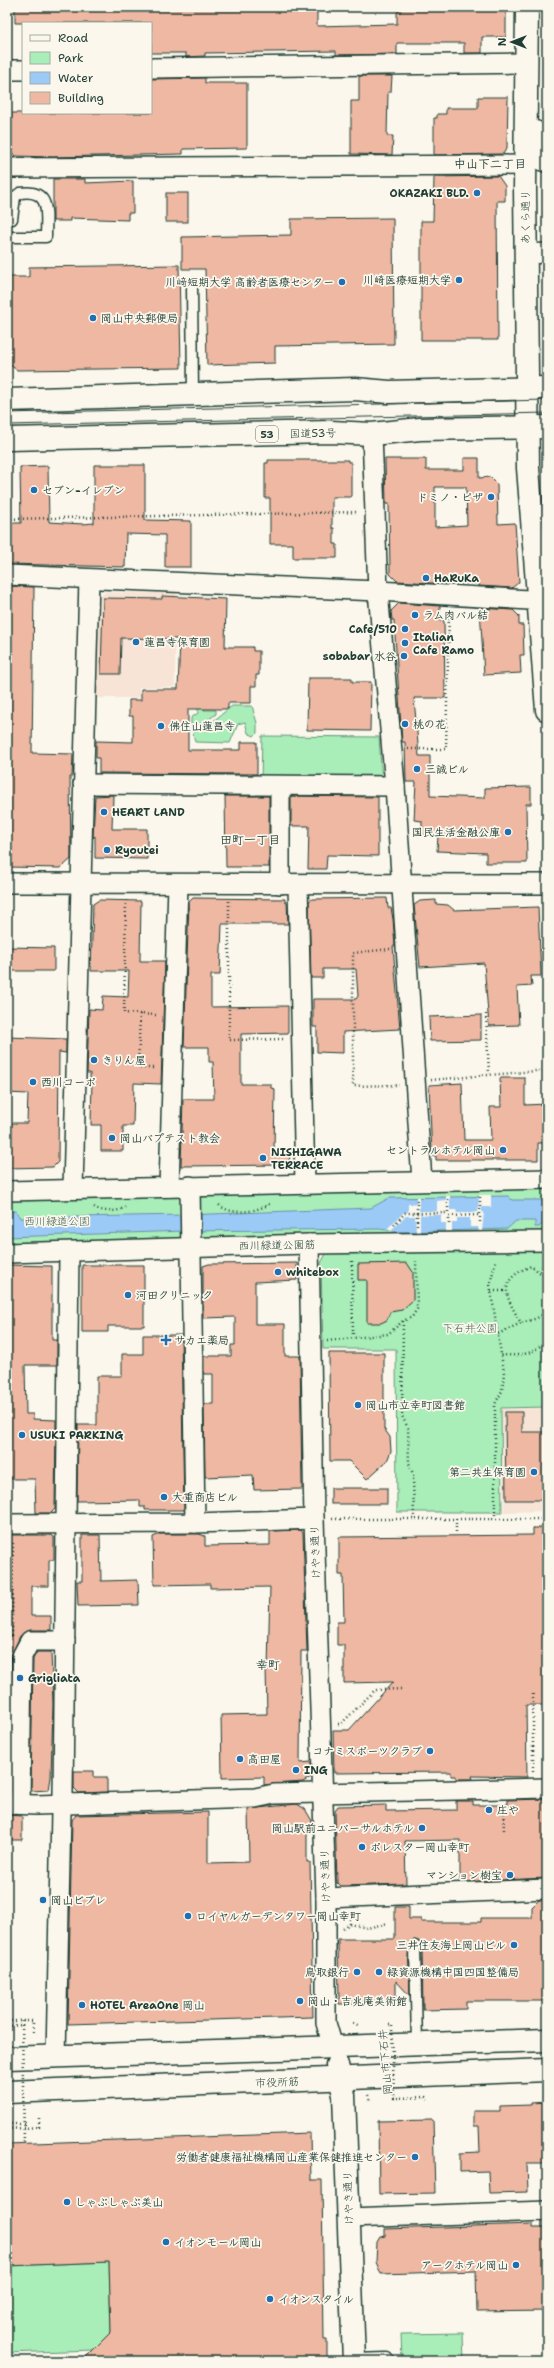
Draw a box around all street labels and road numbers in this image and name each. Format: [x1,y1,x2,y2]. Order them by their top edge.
street label: あくら通り [518,190,533,245]
road number: 53 [256,426,278,442]
street label: 国道53号 [289,426,337,441]
street label: 西川緑道公園筋 [238,1237,316,1254]
street label: けやき通り [307,1524,324,1580]
street label: けやき通り [317,1848,334,1904]
street label: 岡山市下石井 [375,2028,396,2095]
street label: 市役所筋 [255,2074,299,2091]
street label: けやき通り [340,2170,357,2226]

